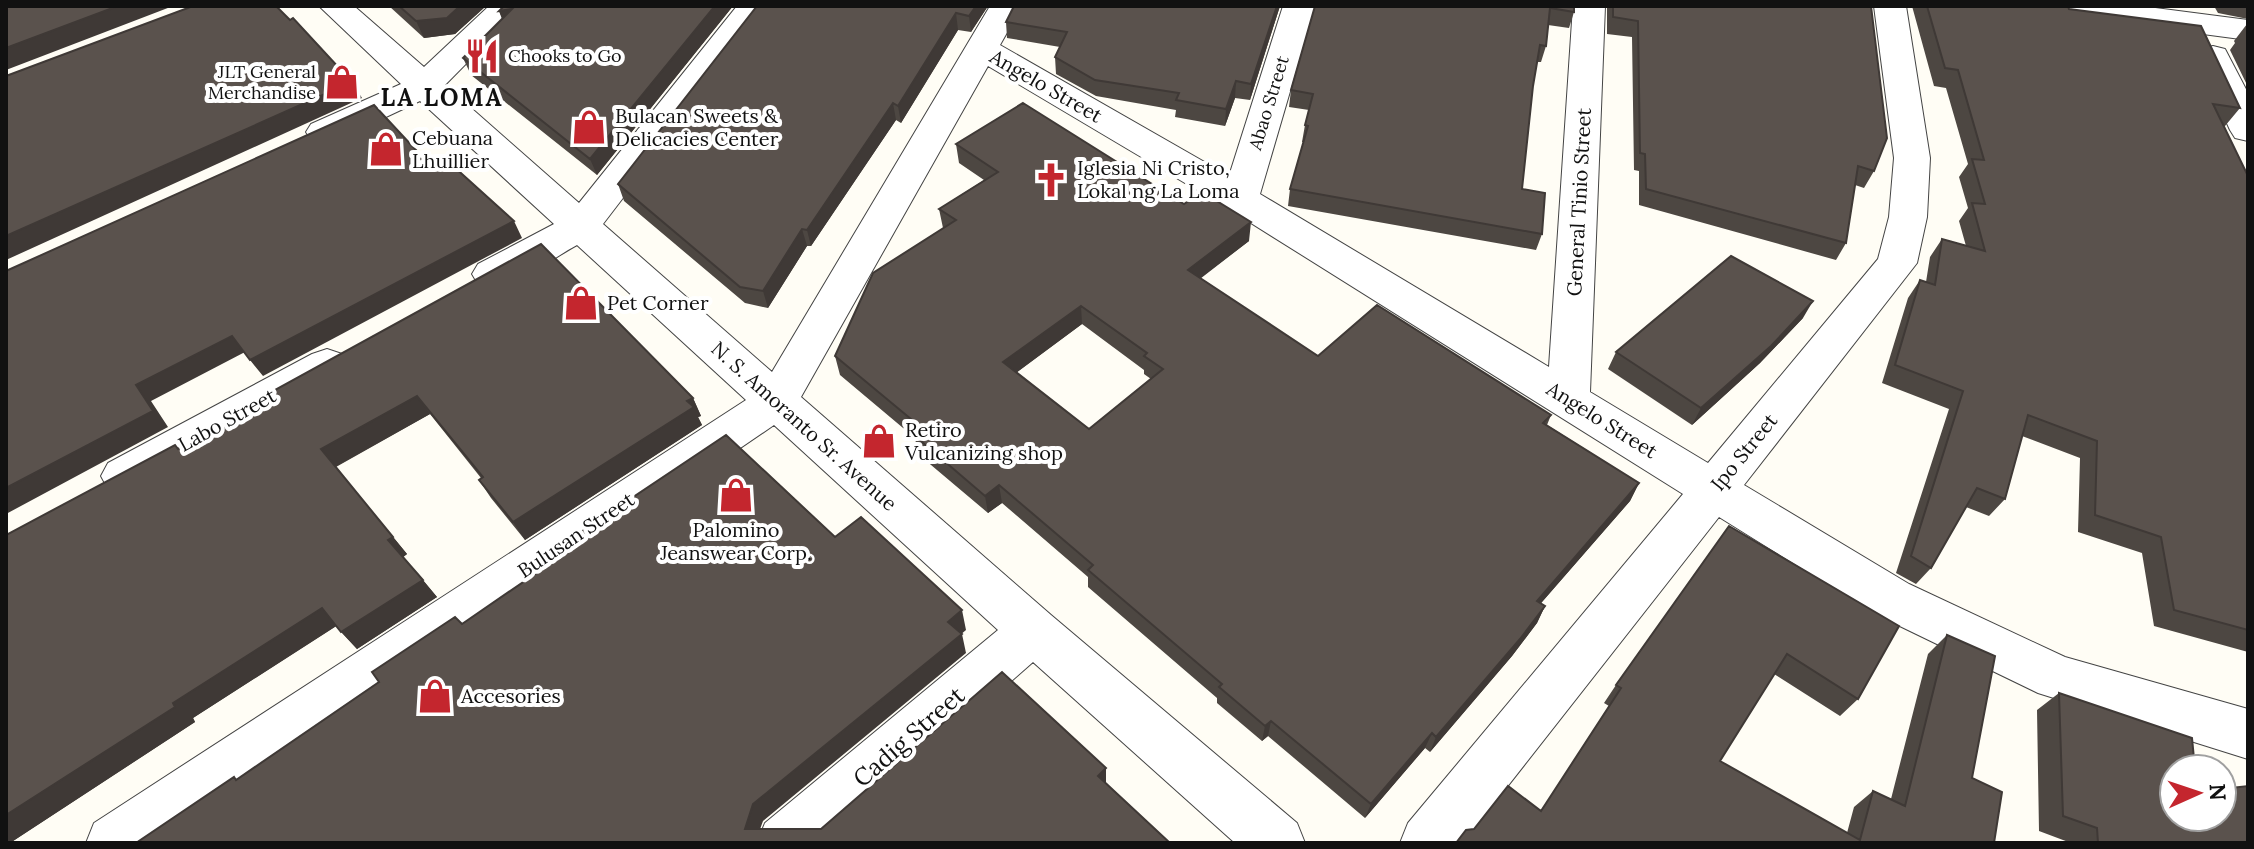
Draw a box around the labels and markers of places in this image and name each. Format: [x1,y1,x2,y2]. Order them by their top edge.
restaurant icon: Chooks to Go [463,37,501,75]
place label: Chooks to Go [508,44,622,67]
place label: JLT General Merchandise [208,60,316,104]
shop icon: JLT General Merchandise [323,63,361,101]
place label: Bulacan Sweets & Delicacies Center [615,103,779,151]
shop icon: Bulacan Sweets & Delicacies Center [570,108,608,146]
place label: Cebuana Lhuillier [412,125,493,173]
shop icon: Cebuana Lhuillier [367,130,405,168]
place label: Iglesia Ni Cristo, Lokal ng La Loma [1077,155,1240,203]
church icon: Iglesia Ni Cristo, Lokal ng La Loma [1032,161,1070,199]
shop icon: Pet Corner [562,284,600,322]
place label: Pet Corner [607,290,709,315]
place label: Retiro Vulcanizing shop [904,417,1063,465]
shop icon: Retiro Vulcanizing shop [860,422,898,460]
shop icon: Palomino Jeanswear Corp. [717,476,755,514]
place label: Palomino Jeanswear Corp. [659,517,812,565]
shop icon: Accesories [416,677,454,715]
place label: Accesories [460,683,561,708]

